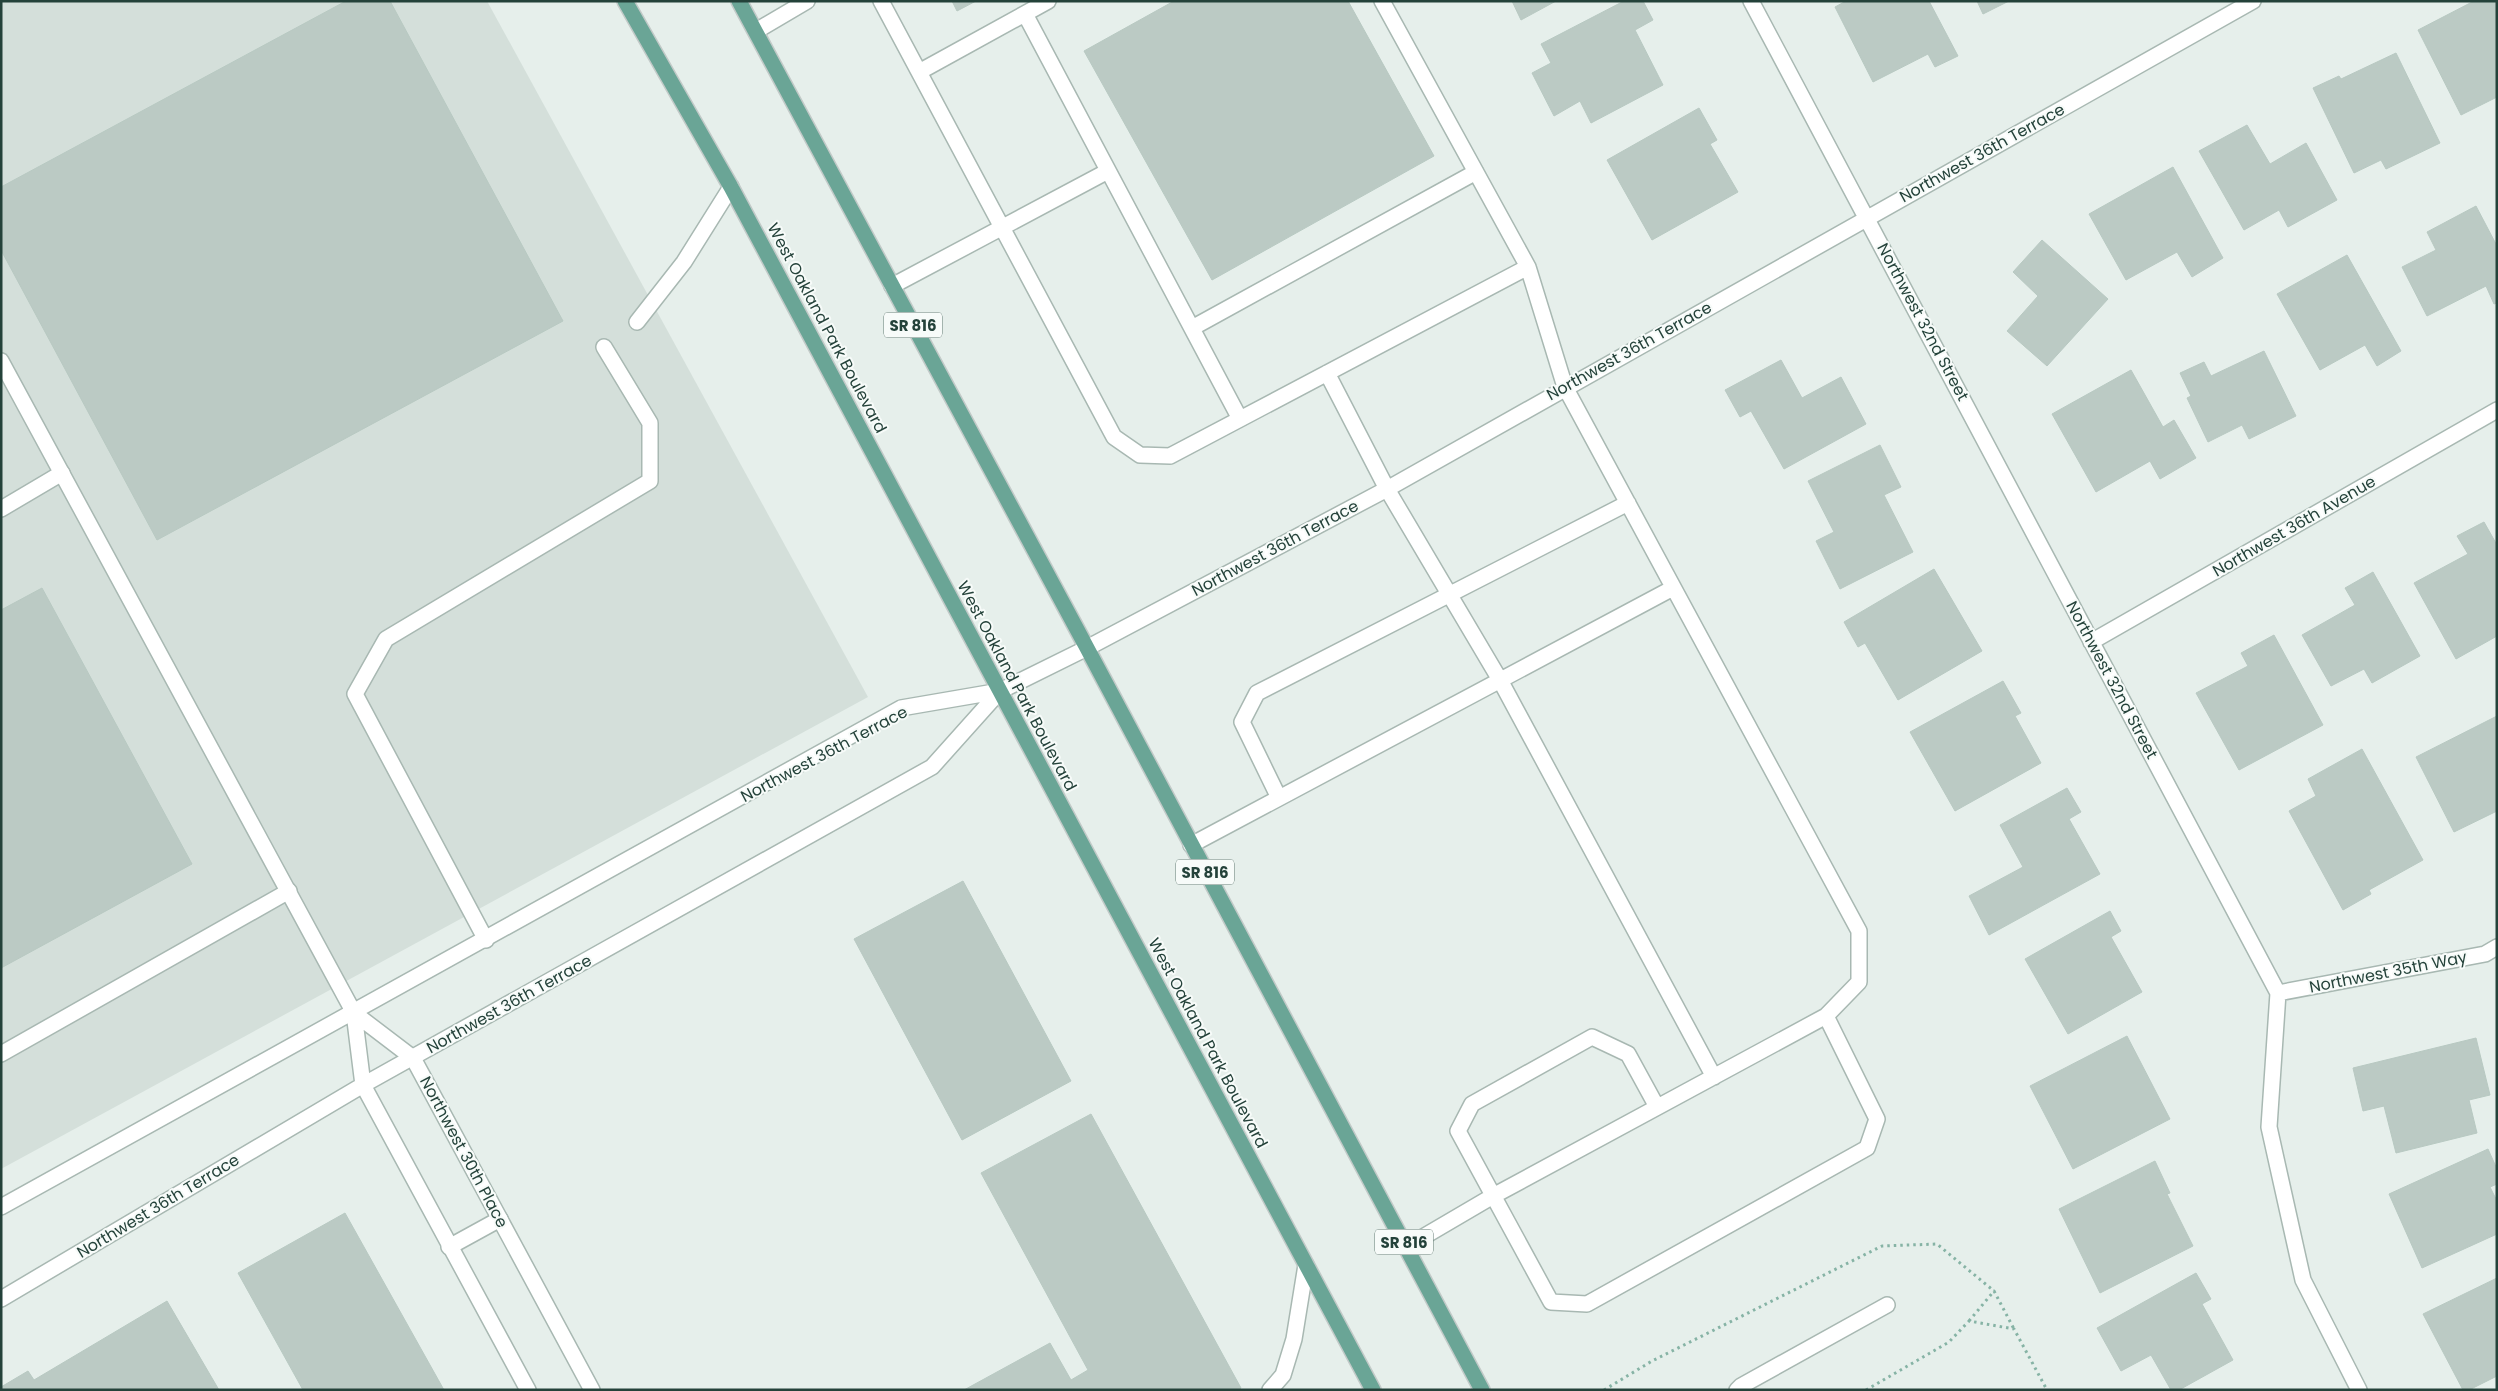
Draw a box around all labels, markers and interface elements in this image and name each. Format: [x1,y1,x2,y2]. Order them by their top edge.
street label: Northwest 36th Terrace [1895,98,2069,208]
street label: West Oakland Park Boulevard [762,219,892,437]
street label: Northwest 32nd Street [1872,239,1975,405]
street label: Northwest 36th Terrace [1542,296,1716,406]
road number: SR 816 [884,312,942,338]
street label: Northwest 36th Avenue [2208,470,2380,582]
street label: Northwest 36th Terrace [1188,494,1363,602]
street label: West Oakland Park Boulevard [952,577,1082,795]
street label: Northwest 32nd Street [2061,597,2164,763]
street label: Northwest 36th Terrace [737,700,912,808]
road number: SR 816 [1176,860,1234,884]
street label: West Oakland Park Boulevard [1143,934,1273,1152]
street label: Northwest 35th Way [2307,945,2469,999]
street label: Northwest 36th Terrace [422,949,596,1059]
street label: Northwest 30th Place [414,1072,514,1232]
street label: Northwest 36th Terrace [72,1148,244,1264]
road number: SR 816 [1375,1230,1433,1254]

